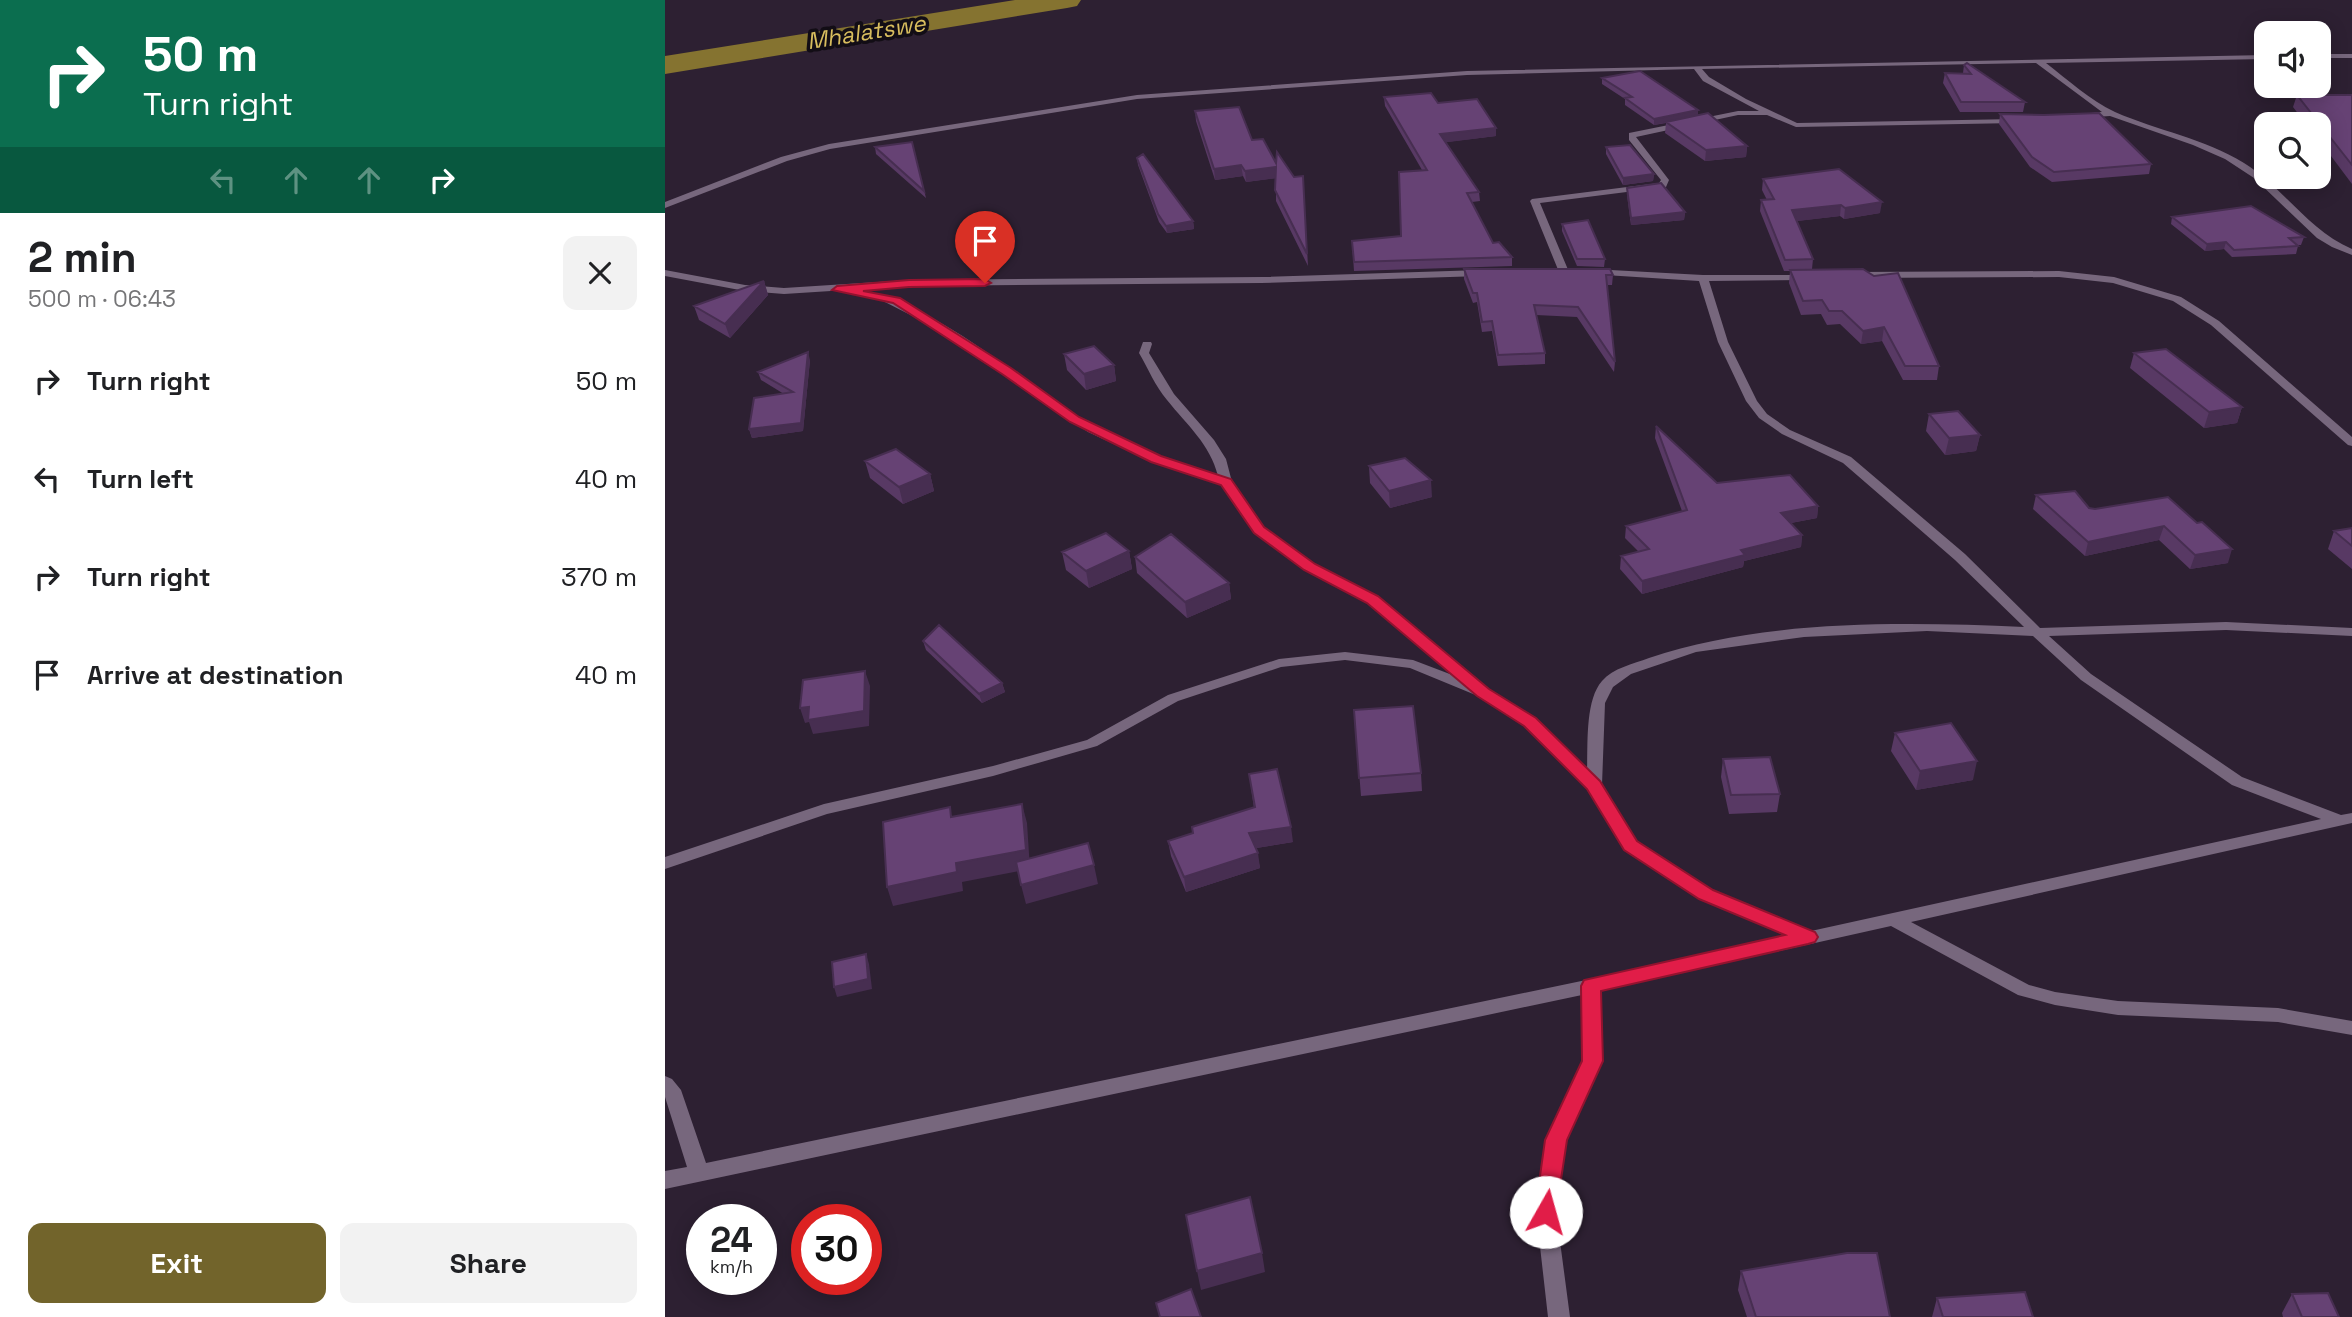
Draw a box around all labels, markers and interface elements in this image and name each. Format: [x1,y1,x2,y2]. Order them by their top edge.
water label: Mhalatswe [805,8,929,56]
map controls [2254,21,2331,189]
button: sound [2254,21,2331,98]
text: 50 m [143,23,258,85]
icon: right [28,28,119,119]
text: Turn right [143,84,293,124]
button: search [2254,112,2331,189]
icon: left [204,161,242,199]
icon: ahead [277,161,315,199]
icon: ahead [350,161,388,199]
icon: right [423,161,461,199]
pin [955,211,1015,283]
icon: arrive [966,222,1004,260]
text: 2 min [28,231,137,284]
button: close [563,236,637,310]
text: 500 m · 06:43 [28,284,176,314]
icon: right [28,362,66,400]
text: Turn right [87,364,211,398]
text: 50 m [576,364,637,398]
icon: left [28,460,66,498]
text: Turn left [87,462,194,496]
text: 40 m [575,462,637,496]
icon: right [28,558,66,596]
text: Turn right [87,560,211,594]
text: 370 m [561,560,637,594]
icon: arrive [28,656,66,694]
text: Arrive at destination [87,658,344,692]
text: 40 m [575,658,637,692]
position arrow [1509,1175,1583,1249]
speed limit sign: 30 [791,1204,882,1295]
text: 24 [710,1218,753,1262]
button: Exit [28,1223,326,1303]
button: Share [340,1223,637,1303]
text: km/h [710,1255,753,1278]

